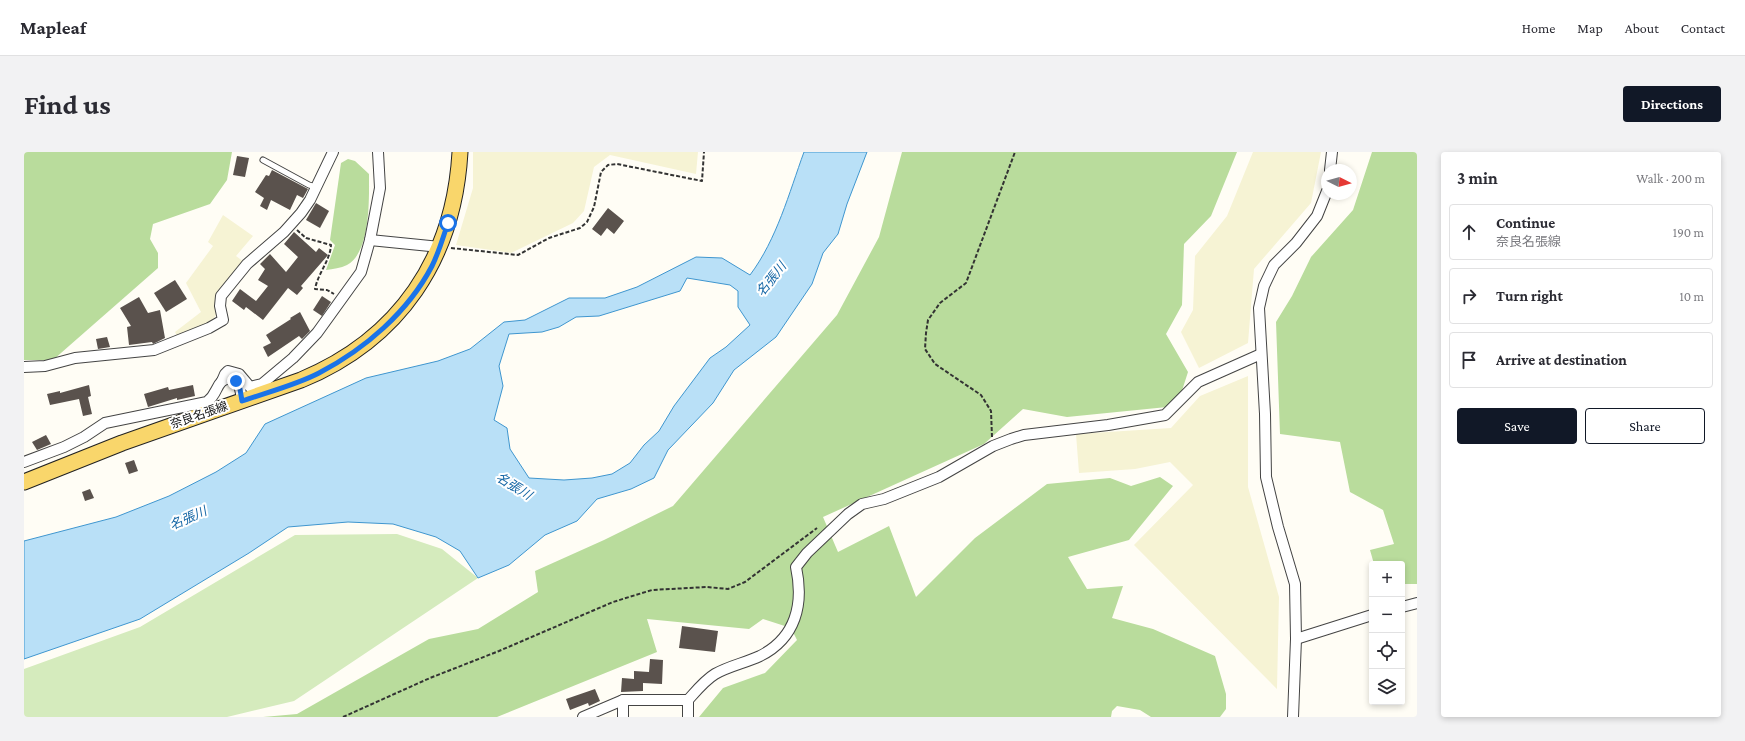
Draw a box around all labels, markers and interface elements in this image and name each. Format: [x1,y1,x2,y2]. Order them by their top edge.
text: Mapleaf [20,17,86,38]
text: Home [1522,20,1555,36]
text: Map [1577,20,1603,36]
text: About [1625,20,1659,36]
text: Contact [1681,20,1725,36]
button: Directions [1623,86,1721,122]
text: Find us [24,89,111,120]
north arrow [1321,164,1357,200]
text: 3 min [1457,169,1498,188]
text: Walk · 200 m [1636,171,1705,186]
route start [439,214,457,232]
text: Continue [1496,215,1555,231]
icon: ahead [1458,221,1480,243]
text: 190 m [1673,225,1704,240]
text: 奈良名張線 [1496,234,1561,249]
water label: 名張川 [753,258,790,299]
icon: right [1458,285,1480,307]
text: Turn right [1496,288,1563,304]
text: 10 m [1679,289,1704,304]
icon: arrive [1458,349,1480,371]
text: Arrive at destination [1496,352,1627,368]
route end [227,372,245,390]
street label: 奈良名張線 [168,399,230,431]
button: Save [1457,408,1577,444]
button: Share [1585,408,1705,444]
water label: 名張川 [493,469,536,504]
water label: 名張川 [167,502,211,533]
map controls [1369,561,1405,705]
button: + [1369,561,1405,597]
button: − [1369,597,1405,633]
button: locate [1369,633,1405,669]
button: layers [1369,669,1405,705]

